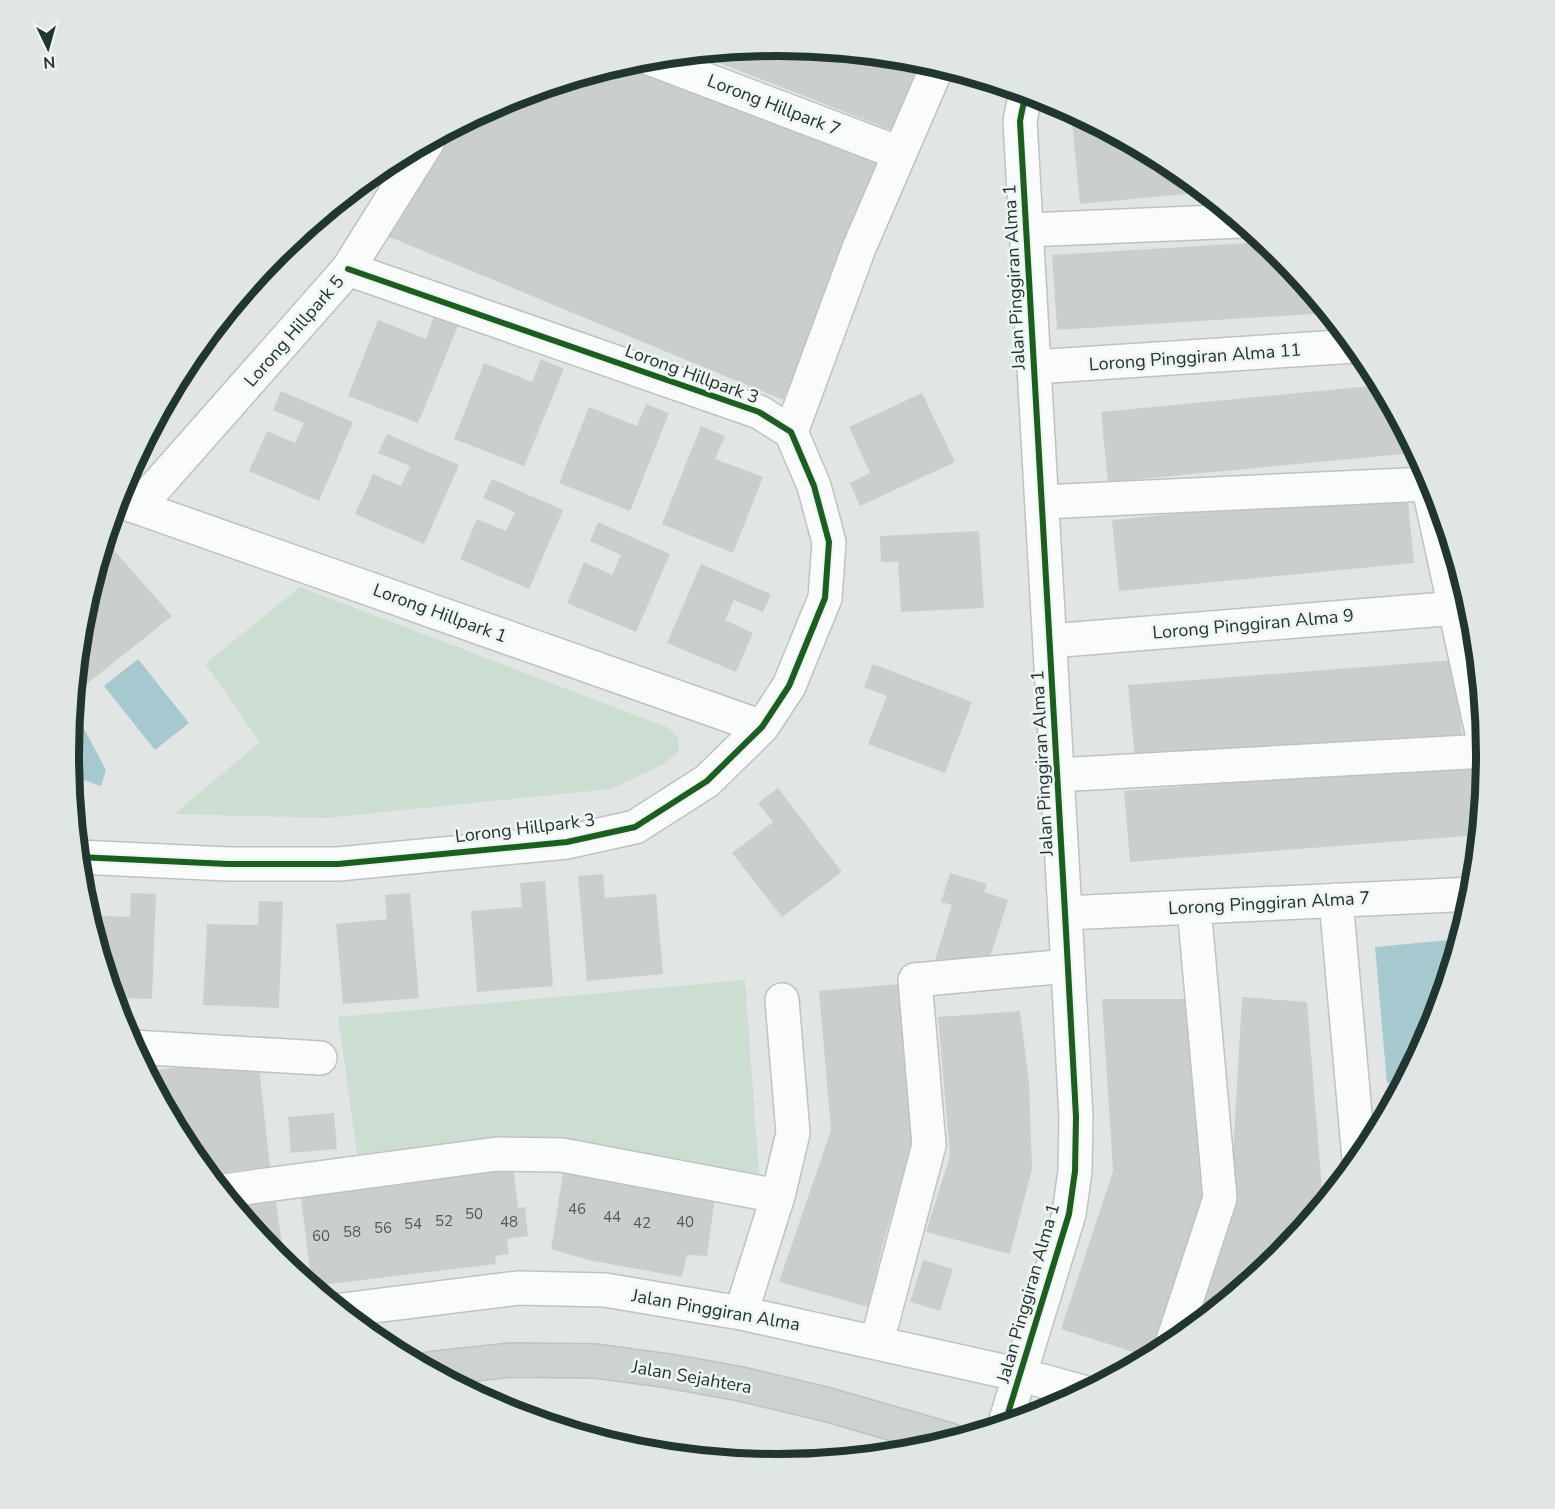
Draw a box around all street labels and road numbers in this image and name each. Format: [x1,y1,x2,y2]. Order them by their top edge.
street label: Lorong Hillpark 7 [704,69,844,141]
street label: Jalan Pinggiran Alma 1 [997,184,1031,371]
street label: Lorong Hillpark 5 [239,270,349,392]
street label: Lorong Pinggiran Alma 11 [1088,338,1302,376]
street label: Lorong Hillpark 3 [622,339,762,409]
street label: Lorong Hillpark 1 [370,578,510,648]
street label: Lorong Pinggiran Alma 9 [1151,603,1355,645]
street label: Jalan Pinggiran Alma 1 [1025,670,1059,857]
street label: Lorong Hillpark 3 [454,808,596,848]
street label: Lorong Pinggiran Alma 7 [1167,886,1371,920]
street label: Jalan Pinggiran Alma 1 [991,1200,1065,1387]
street label: Jalan Pinggiran Alma [629,1283,802,1337]
street label: Jalan Sejahtera [629,1354,754,1399]

